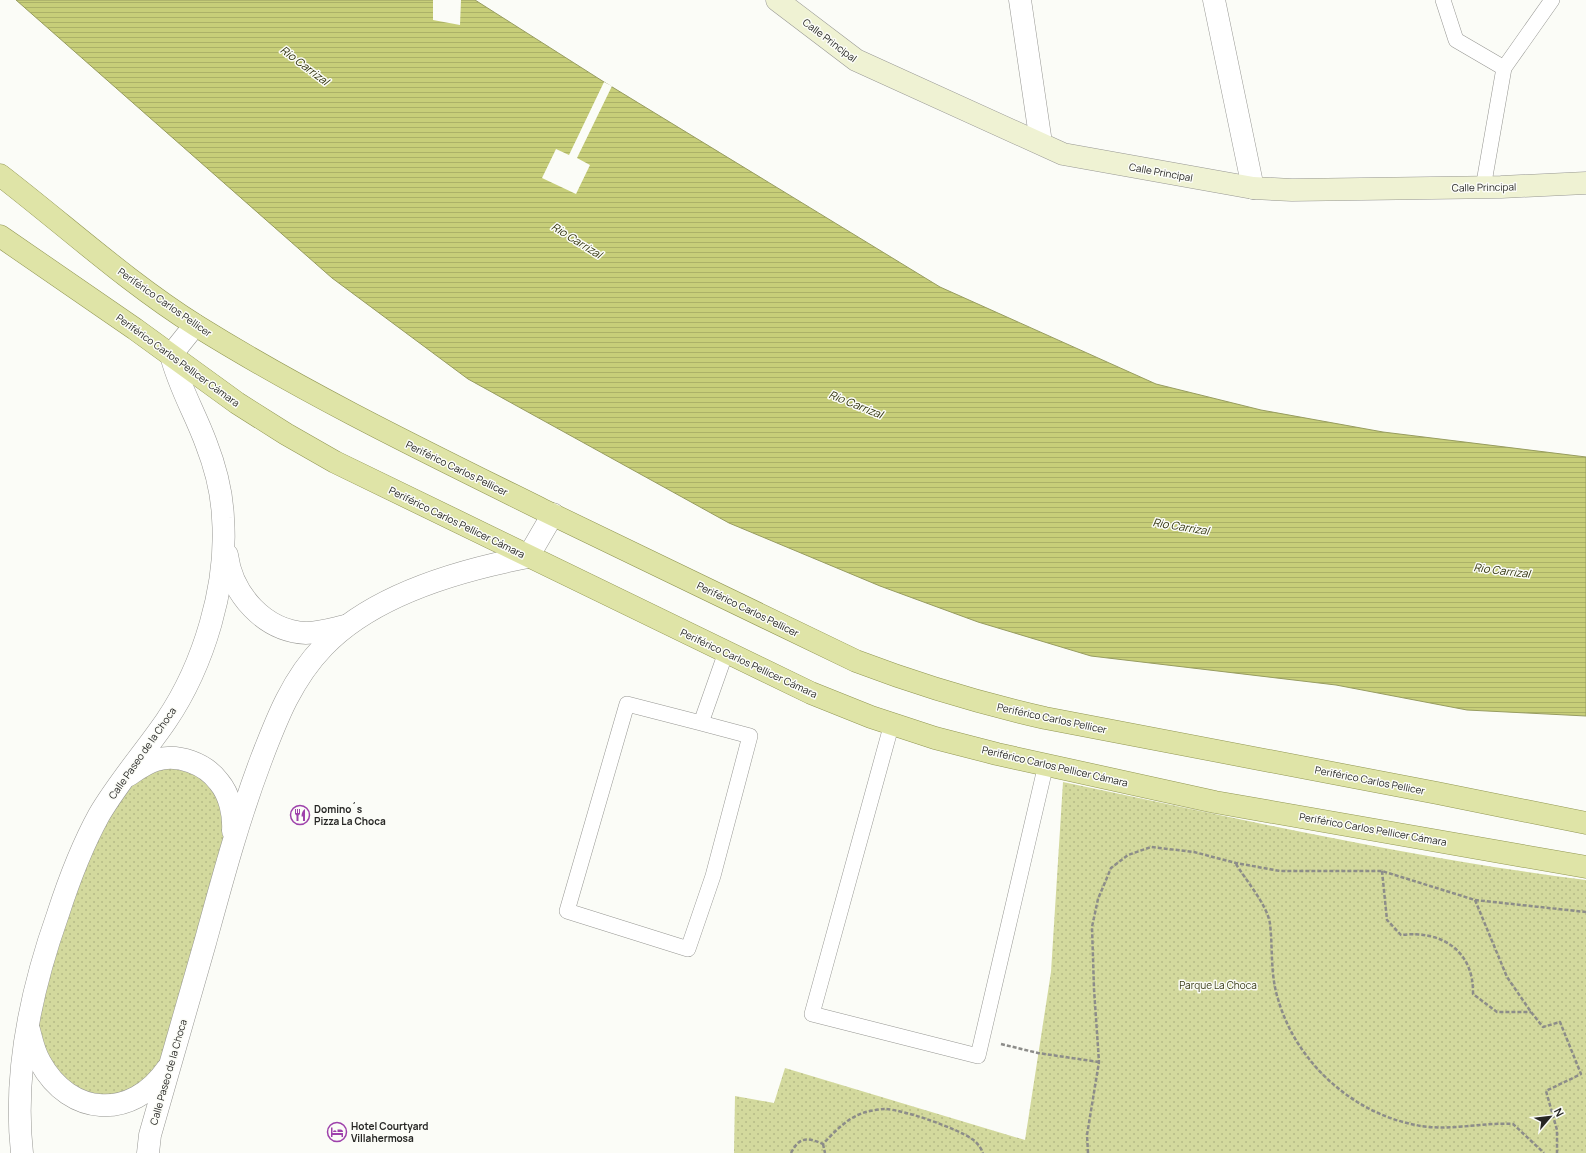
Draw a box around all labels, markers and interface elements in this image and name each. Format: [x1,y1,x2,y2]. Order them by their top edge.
street label: Calle Principal [800,15,860,65]
water label: Rio Carrizal [278,42,333,89]
street label: Calle Principal [1128,159,1194,185]
street label: Calle Principal [1452,179,1516,195]
water label: Rio Carrizal [549,219,606,262]
street label: Periférico Carlos Pellicer [115,264,215,340]
street label: Periférico Carlos Pellicer Cámara [113,310,243,410]
water label: Rio Carrizal [827,386,886,422]
street label: Periférico Carlos Pellicer [404,437,511,499]
street label: Periférico Carlos Pellicer Cámara [387,483,527,561]
water label: Rio Carrizal [1152,514,1212,538]
water label: Rio Carrizal [1473,559,1533,581]
street label: Periférico Carlos Pellicer [695,578,802,640]
street label: Periférico Carlos Pellicer Cámara [678,625,820,701]
street label: Periférico Carlos Pellicer [996,700,1109,737]
street label: Calle Paseo de la Choca [105,704,179,802]
street label: Periférico Carlos Pellicer Cámara [981,742,1129,790]
street label: Periférico Carlos Pellicer [1314,762,1427,798]
place label: Domino´s Pizza La Choca [314,802,386,828]
restaurant icon: Domino´s Pizza La Choca [289,804,311,826]
street label: Periférico Carlos Pellicer Cámara [1298,809,1448,849]
park label: Parque La Choca [1179,978,1257,992]
street label: Calle Paseo de la Choca [146,1018,190,1126]
north arrow [1530,1097,1570,1137]
text: N [1551,1105,1568,1119]
place label: Hotel Courtyard Villahermosa [351,1119,428,1145]
hotel icon: Hotel Courtyard Villahermosa [326,1121,348,1143]

